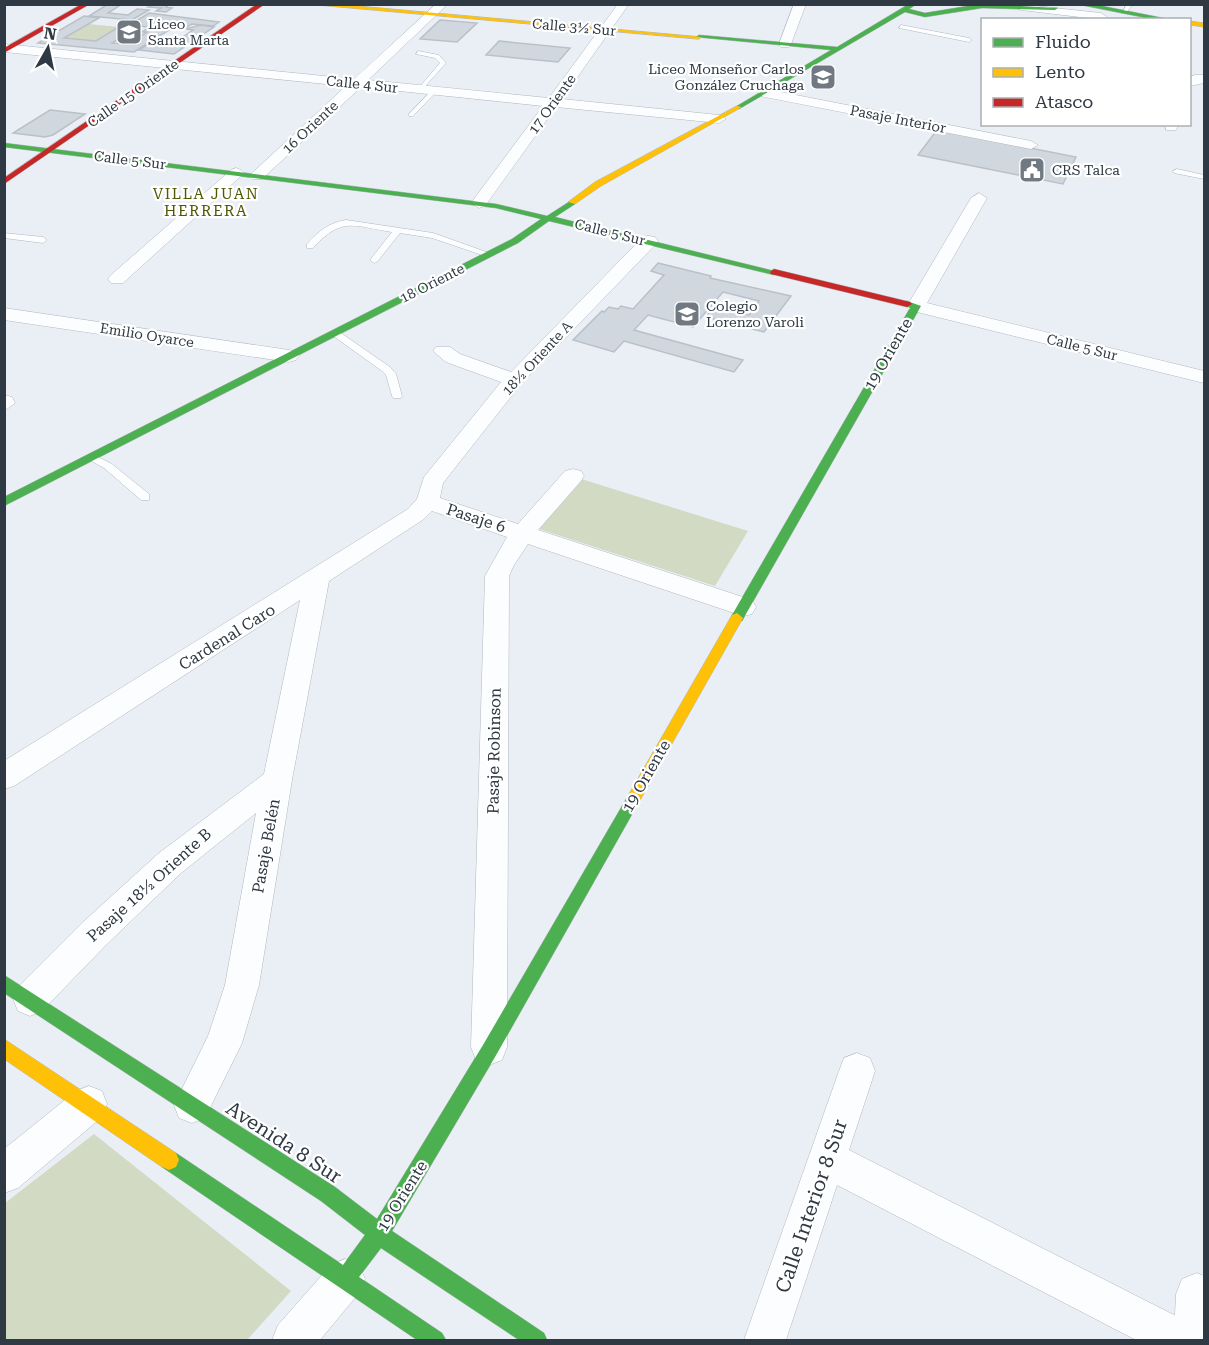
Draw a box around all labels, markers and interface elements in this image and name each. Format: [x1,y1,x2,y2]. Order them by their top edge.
street label: Calle 3½ Sur [531,15,617,39]
place label: Liceo Santa Marta [148,16,230,48]
school or university icon: Liceo Santa Marta [114,17,144,47]
north arrow [18,18,78,78]
legend [981,18,1191,126]
text: N [43,23,58,44]
text: Fluido [1035,31,1091,52]
street label: Calle 15 Oriente [84,55,182,130]
place label: Liceo Monseñor Carlos González Cruchaga [648,61,804,93]
text: Lento [1035,61,1085,82]
school or university icon: Liceo Monseñor Carlos González Cruchaga [808,62,838,92]
street label: 17 Oriente [525,71,579,137]
street label: Calle 4 Sur [325,72,399,96]
text: Atasco [1035,91,1093,112]
street label: 16 Oriente [279,97,341,157]
street label: Pasaje Interior [849,102,948,136]
street label: Calle 5 Sur [93,148,167,172]
public building icon: CRS Talca [1017,155,1047,185]
place label: CRS Talca [1052,162,1120,178]
district label: VILLA JUAN HERRERA [153,185,259,220]
street label: Calle 5 Sur [573,216,647,249]
street label: 18 Oriente [397,260,467,306]
place label: Colegio Lorenzo Varoli [706,298,804,330]
school or university icon: Colegio Lorenzo Varoli [672,299,702,329]
street label: 19 Oriente [860,314,916,393]
street label: 18½ Oriente A [499,318,575,398]
street label: Emilio Oyarce [99,320,195,350]
street label: Calle 5 Sur [1045,331,1119,364]
street label: Pasaje 6 [444,499,508,537]
street label: Cardenal Caro [175,600,279,674]
street label: Pasaje Robinson [483,688,505,814]
street label: 19 Oriente [618,736,674,815]
street label: Pasaje Belén [248,797,284,895]
street label: Pasaje 18½ Oriente B [83,824,215,946]
street label: Avenida 8 Sur [222,1096,346,1188]
street label: Calle Interior 8 Sur [770,1116,852,1296]
street label: 19 Oriente [373,1157,431,1235]

